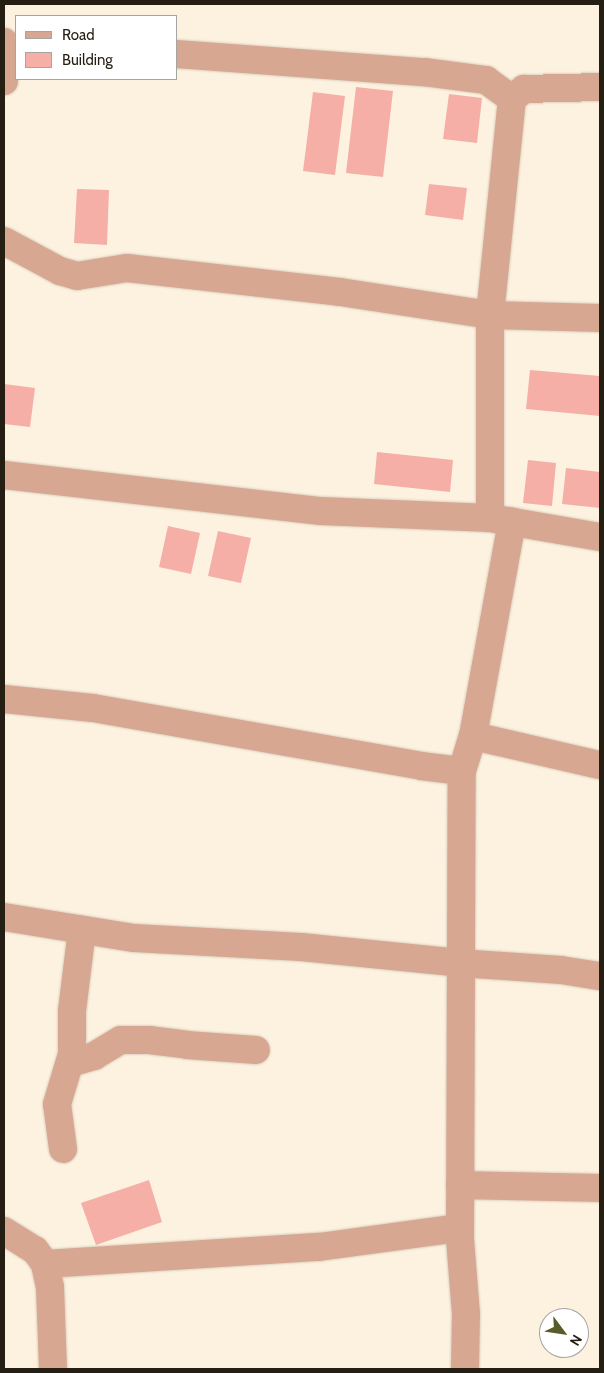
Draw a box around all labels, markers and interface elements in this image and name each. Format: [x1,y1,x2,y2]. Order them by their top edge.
legend [15,15,178,80]
text: Road [62,26,95,44]
text: Building [62,51,113,69]
north arrow [539,1308,589,1358]
text: N [566,1331,586,1349]

